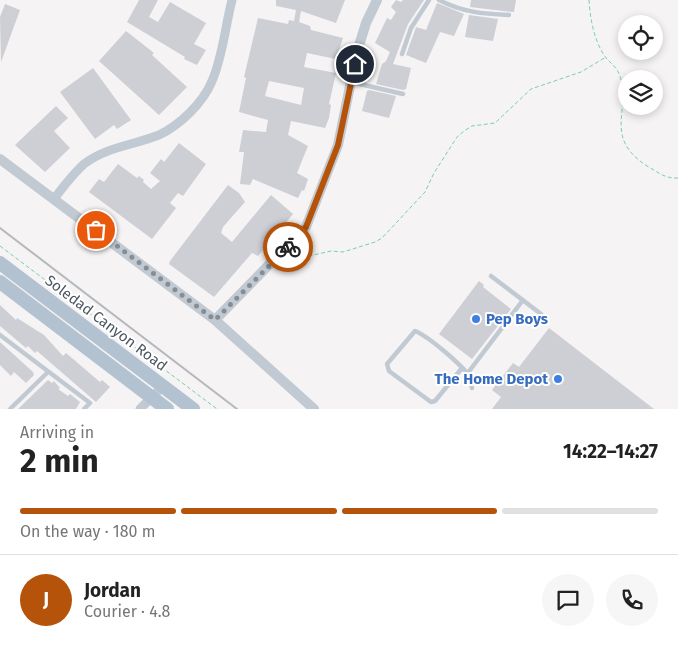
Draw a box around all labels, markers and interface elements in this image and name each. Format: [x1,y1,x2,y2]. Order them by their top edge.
map controls [618,15,663,115]
button: locate [618,15,663,60]
pin [334,43,376,85]
icon: home [341,50,369,78]
button: layers [618,70,663,115]
pin [75,209,117,251]
icon: bag [82,216,110,244]
courier [263,222,313,272]
icon: bike [274,233,302,261]
street label: Soledad Canyon Road [41,271,171,375]
place label: Pep Boys [486,310,548,328]
marker: Pep Boys [470,313,482,325]
place label: The Home Depot [435,370,548,388]
marker: The Home Depot [552,373,564,385]
text: Arriving in [20,423,94,442]
text: 14:22–14:27 [563,440,658,463]
text: 2 min [20,442,99,480]
text: On the way · 180 m [20,522,155,541]
button: chat [542,574,594,626]
button: phone [606,574,658,626]
text: Jordan [84,579,141,602]
text: J [43,588,49,611]
text: Courier · 4.8 [84,602,170,621]

